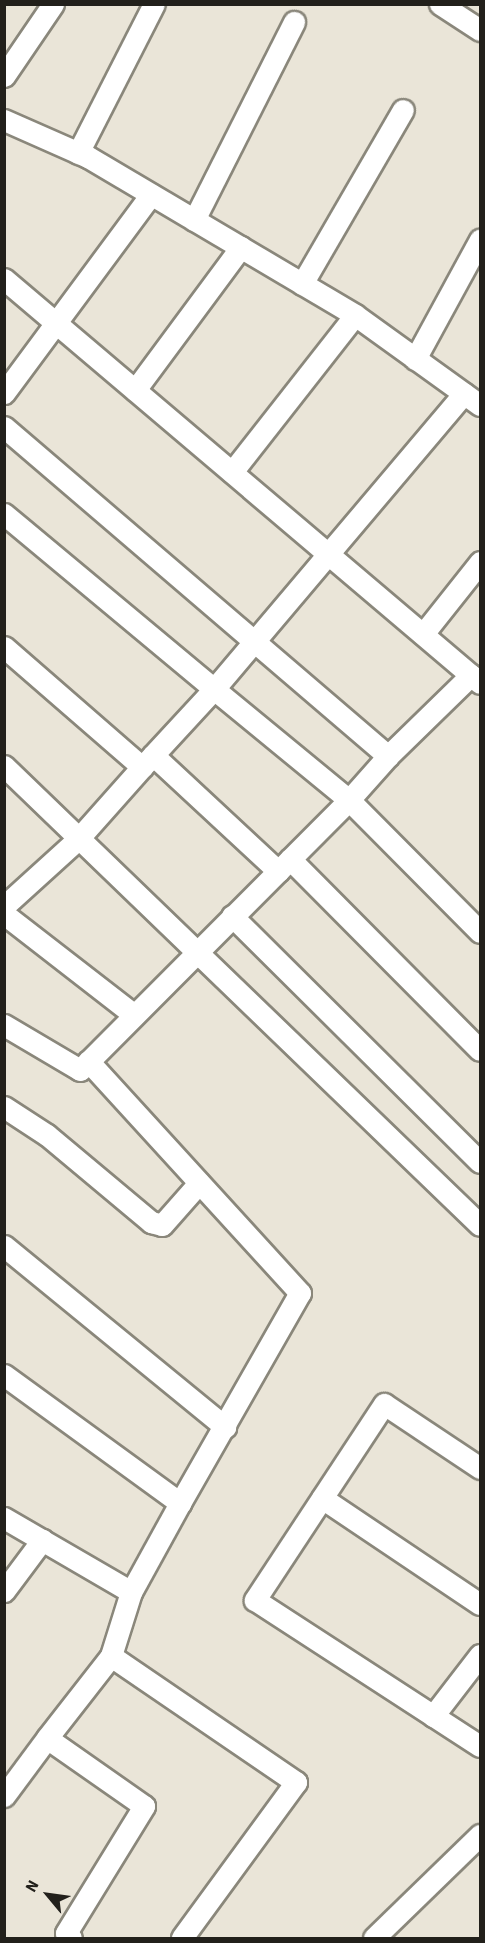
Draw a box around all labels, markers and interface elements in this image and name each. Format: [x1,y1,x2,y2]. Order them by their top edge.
north arrow [18,1865,78,1925]
text: N [20,1876,44,1896]

